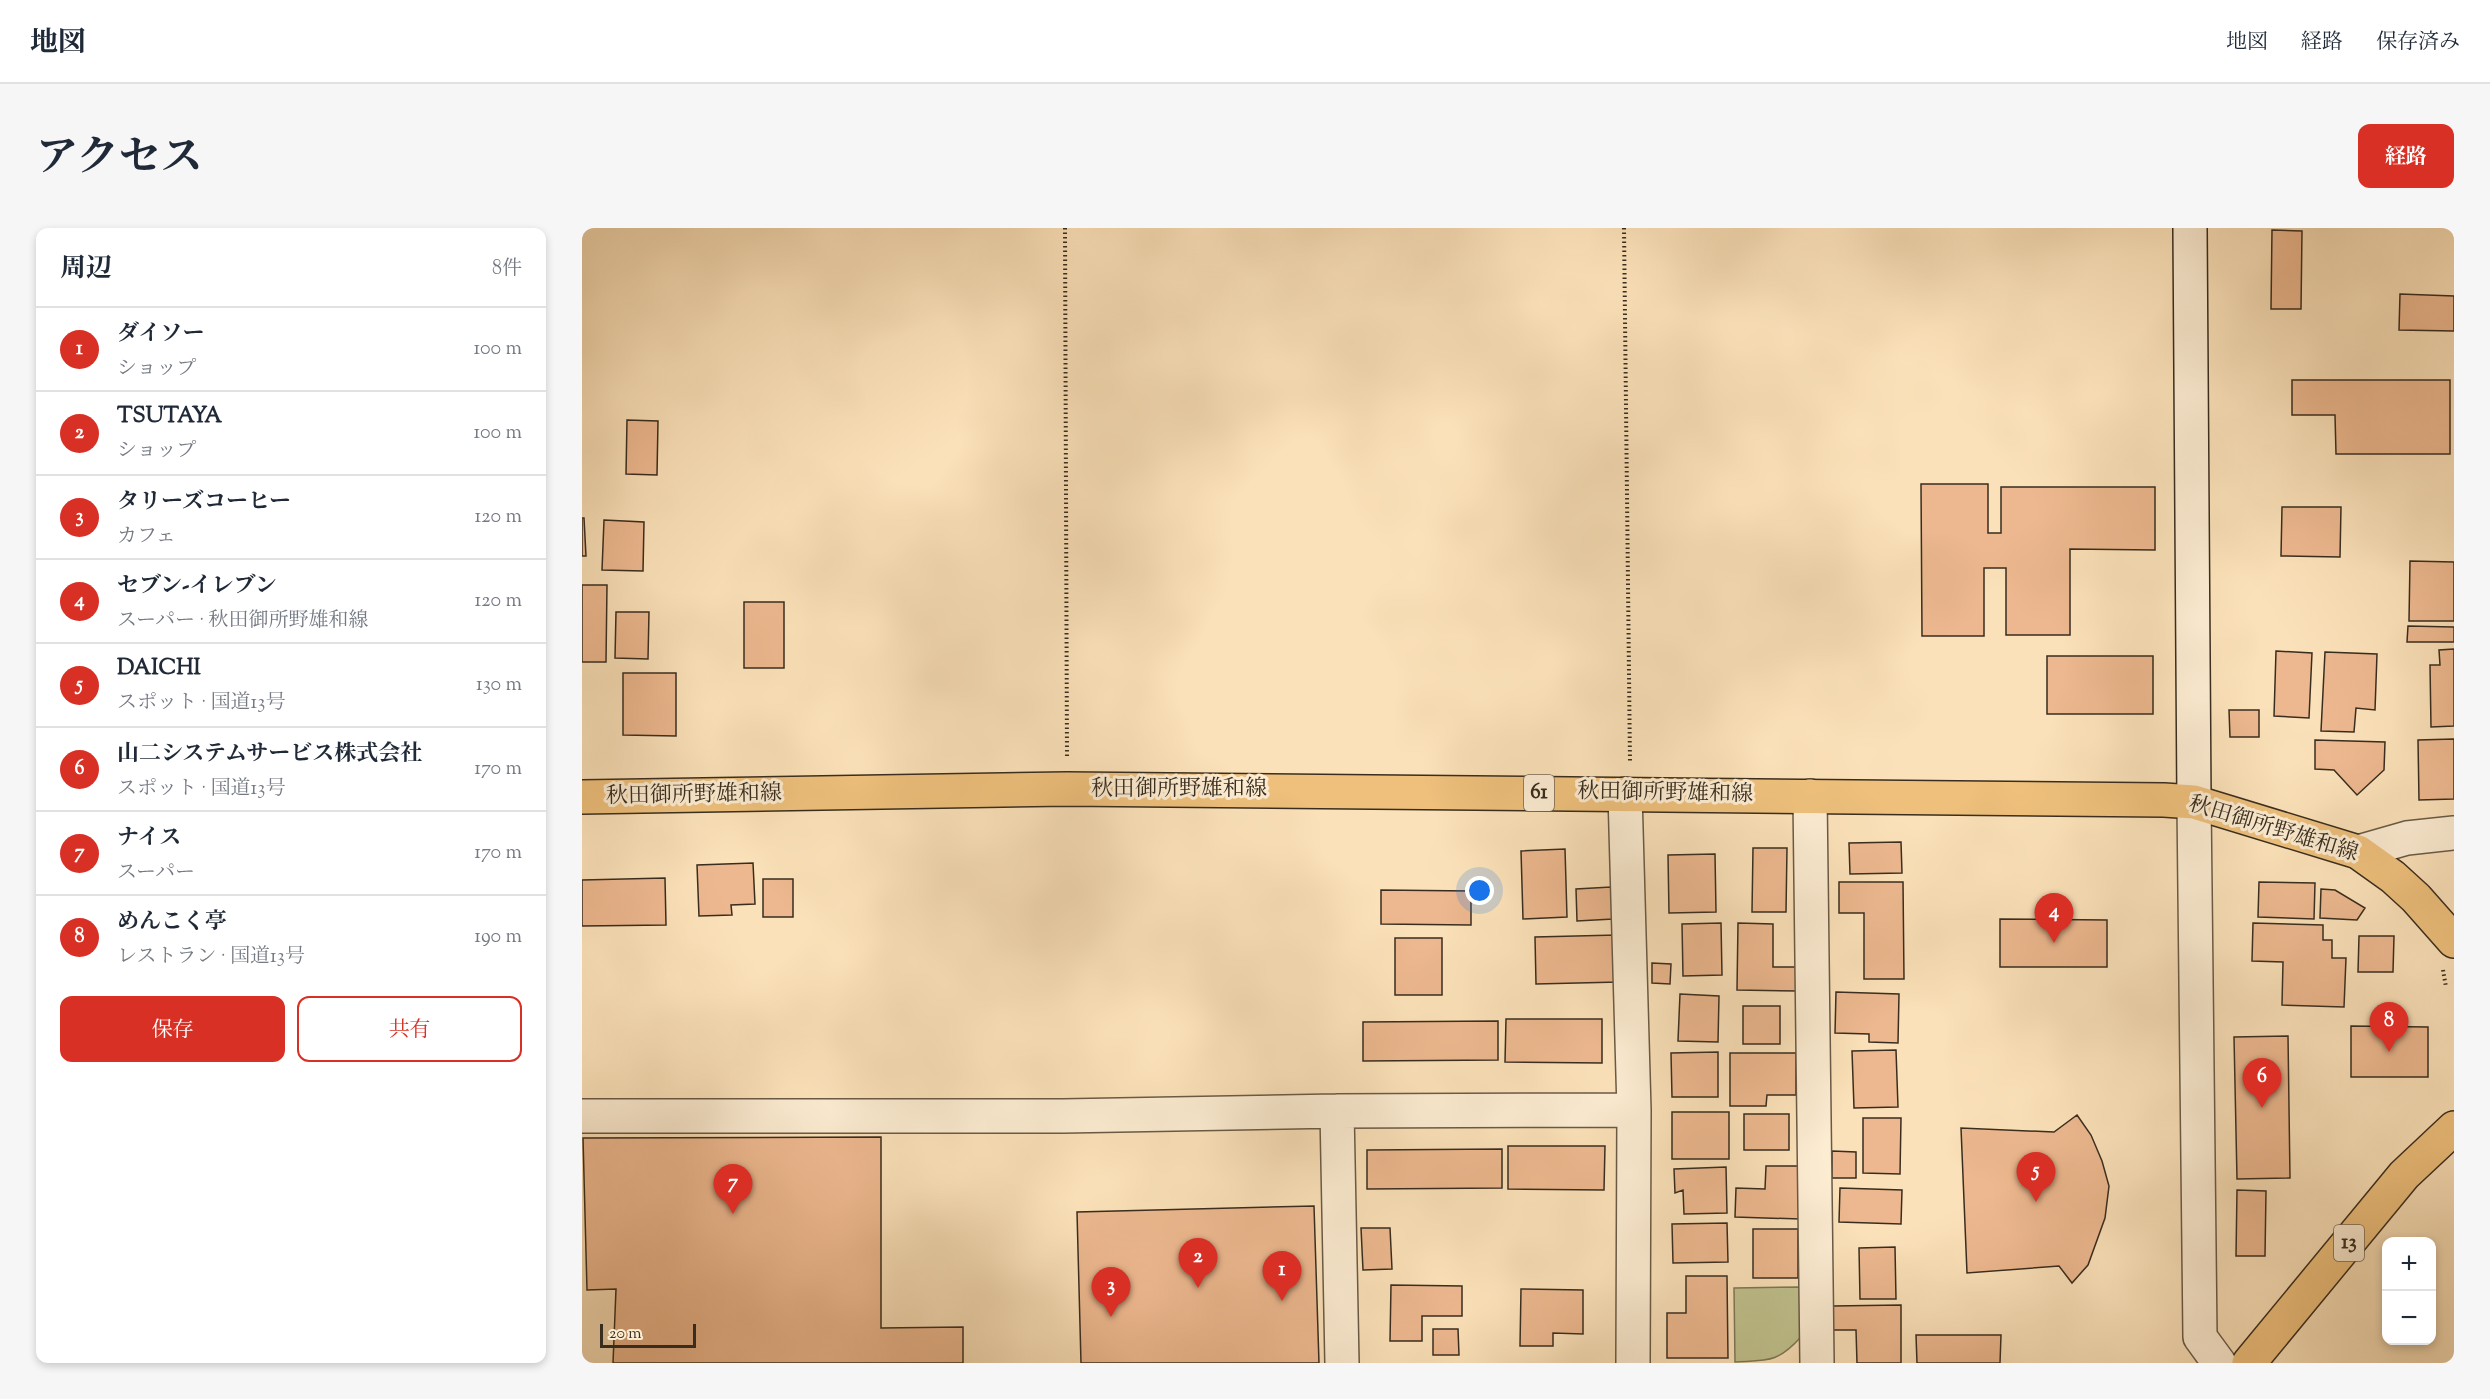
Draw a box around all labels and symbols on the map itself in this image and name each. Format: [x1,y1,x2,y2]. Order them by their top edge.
street label: 秋田御所野雄和線 [1091,774,1267,806]
road number: 61 [1524,775,1554,811]
street label: 秋田御所野雄和線 [1577,776,1753,812]
street label: 秋田御所野雄和線 [606,778,782,814]
street label: 秋田御所野雄和線 [2184,789,2362,871]
your location [1465,876,1494,905]
pin: 4 [2034,894,2074,943]
pin: 8 [2370,1002,2408,1052]
pin: 6 [2242,1058,2282,1108]
pin: 5 [2016,1152,2056,1202]
pin: 7 [714,1164,752,1214]
road number: 13 [2334,1225,2364,1261]
pin: 2 [1178,1238,1218,1288]
pin: 1 [1262,1252,1302,1301]
pin: 3 [1092,1268,1130,1317]
scale bar [600,1321,696,1348]

